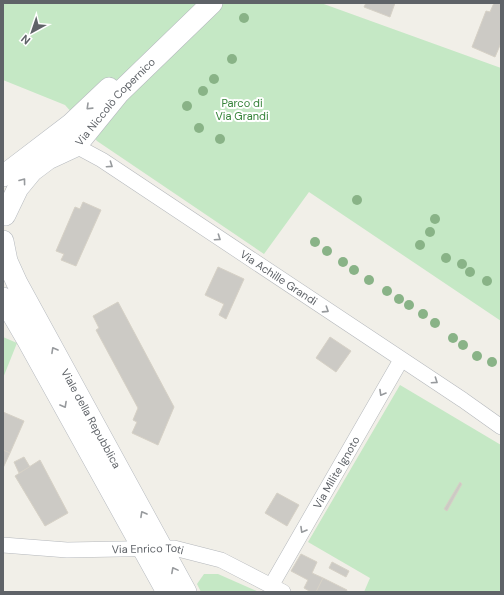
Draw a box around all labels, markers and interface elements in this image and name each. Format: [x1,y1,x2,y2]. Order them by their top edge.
north arrow [12,12,52,52]
text: N [18,32,33,48]
street label: Via Niccolò Copernico [72,55,158,149]
park label: Parco di Via Grandi [215,96,269,123]
one-way arrow [86,103,94,110]
one-way arrow [106,161,113,168]
one-way arrow [19,179,26,186]
one-way arrow [214,233,221,241]
street label: Via Achille Grandi [238,247,320,308]
one-way arrow [322,305,329,313]
one-way arrow [51,347,59,354]
street label: Viale della Repubblica [58,366,124,471]
one-way arrow [430,377,437,384]
one-way arrow [379,389,386,396]
one-way arrow [59,401,66,408]
street label: Via Milite Ignoto [310,434,363,511]
one-way arrow [140,511,148,518]
one-way arrow [300,526,307,533]
street label: Via Enrico Toti [111,541,185,557]
one-way arrow [172,566,179,574]

